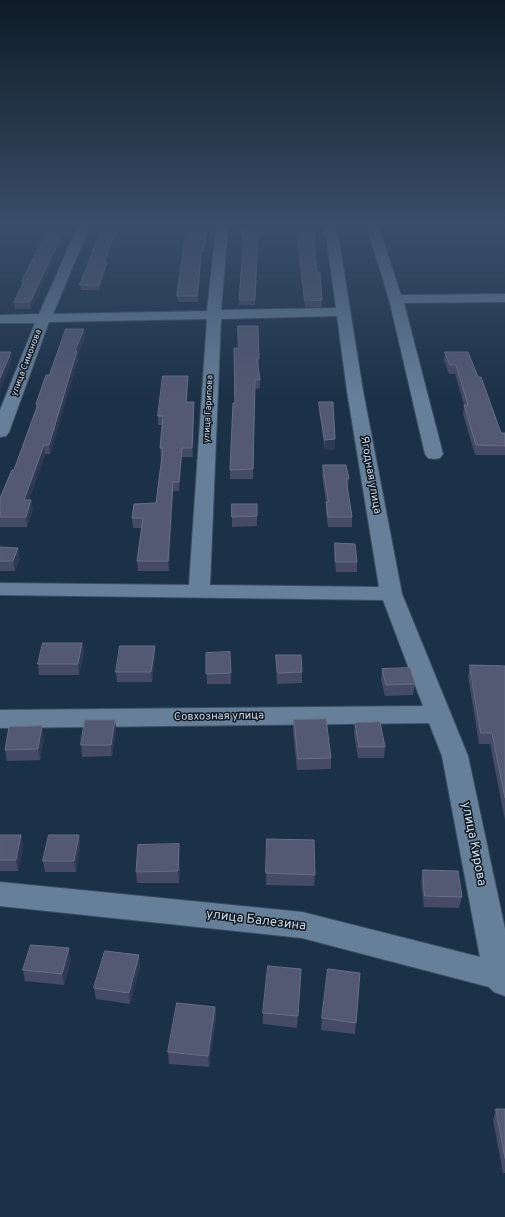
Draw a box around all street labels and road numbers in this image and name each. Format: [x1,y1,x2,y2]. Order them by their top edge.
street label: улица Симонова [9,328,45,398]
street label: улица Гарипова [202,375,216,443]
street label: Ягодная улица [357,435,383,515]
street label: Совхозная улица [174,710,264,724]
street label: улица Кирова [457,800,489,888]
street label: улица Балезина [205,907,307,935]

